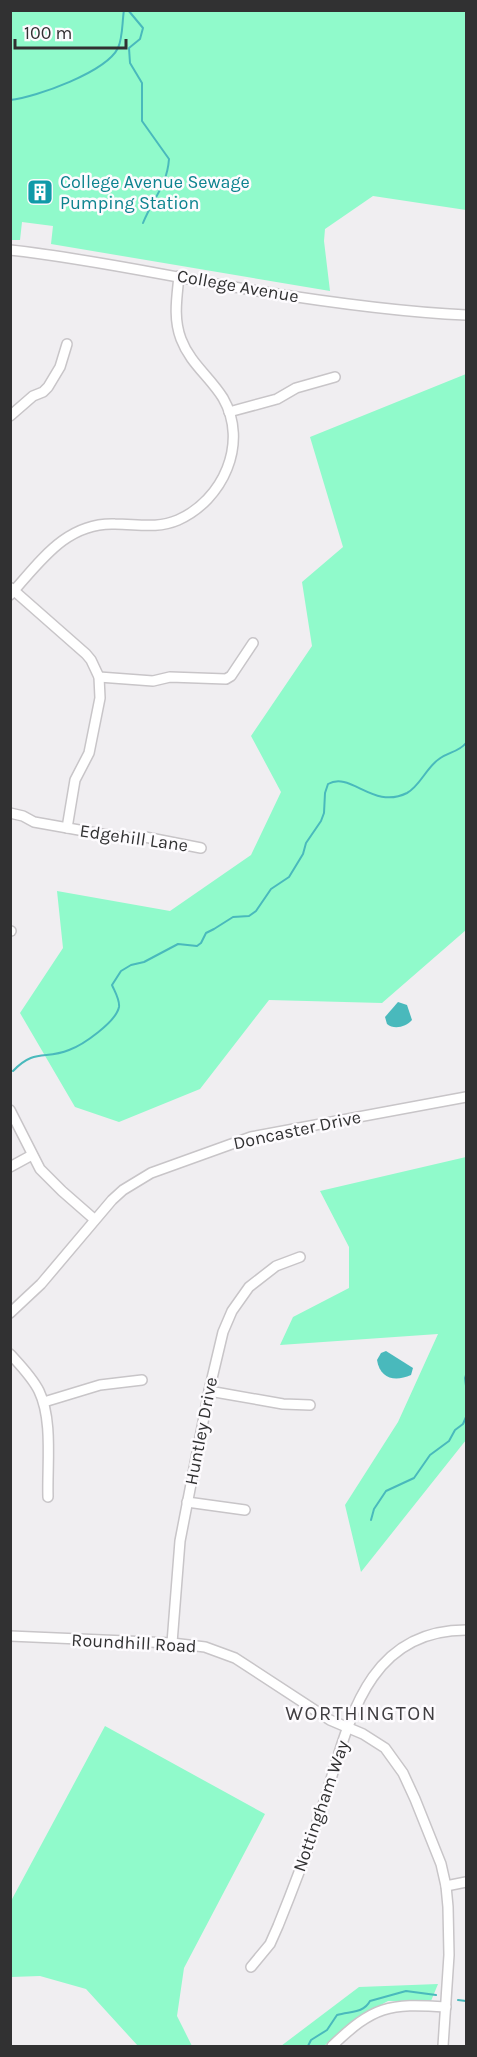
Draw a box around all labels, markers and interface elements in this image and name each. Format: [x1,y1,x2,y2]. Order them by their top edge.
scale bar [15,12,126,50]
text: 100 m [24,22,72,44]
place label: College Avenue Sewage Pumping Station [60,171,250,214]
building icon: College Avenue Sewage Pumping Station [25,177,55,207]
street label: College Avenue [175,264,301,308]
street label: Edgehill Lane [78,820,190,856]
street label: Doncaster Drive [231,1106,363,1154]
street label: Huntley Drive [180,1375,222,1487]
street label: Roundhill Road [71,1629,197,1657]
district label: WORTHINGTON [285,1702,437,1725]
street label: Nottingham Way [288,1737,354,1875]

